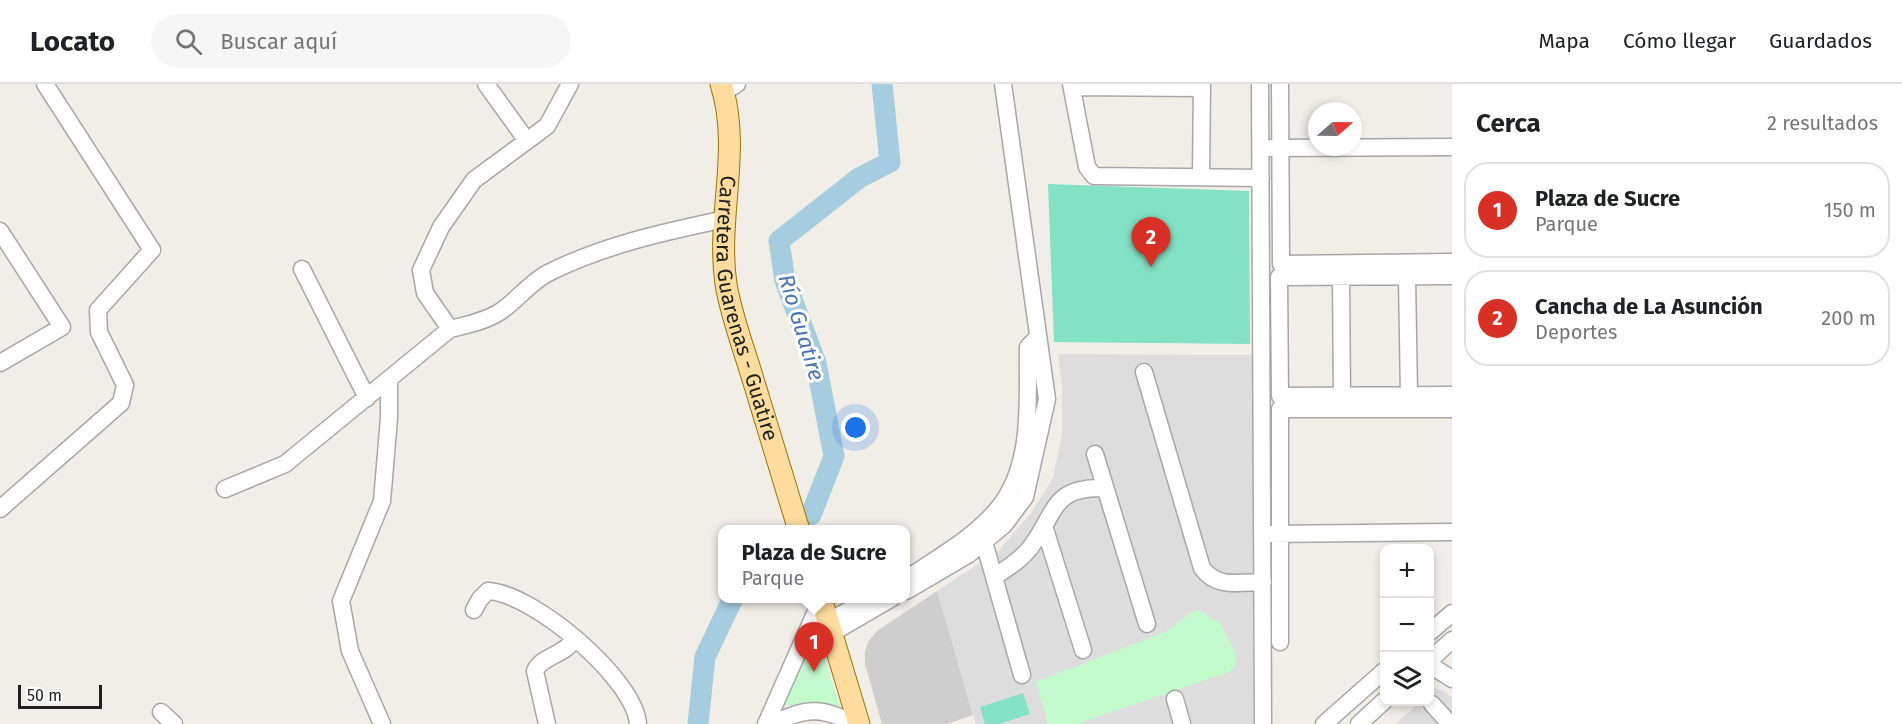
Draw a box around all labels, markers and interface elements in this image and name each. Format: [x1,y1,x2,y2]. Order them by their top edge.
search box [151,14,571,68]
text: Locato [30,25,115,58]
icon: search [172,25,205,58]
text: Buscar aquí [220,28,337,55]
text: Mapa [1538,28,1590,54]
text: Cómo llegar [1623,28,1736,54]
text: Guardados [1769,28,1872,54]
north arrow [1308,102,1362,156]
text: Cerca [1476,108,1541,139]
text: 2 resultados [1767,111,1878,135]
street label: Carretera Guarenas - Guatire [711,174,784,444]
text: Plaza de Sucre [1535,185,1680,212]
text: 1 [1493,198,1502,222]
text: 150 m [1824,198,1876,222]
text: Parque [1535,212,1598,236]
pin: 2 [1132,218,1170,267]
water label: Río Guatire [773,271,830,384]
text: Cancha de La Asunción [1535,293,1763,320]
text: 2 [1492,306,1503,330]
text: 200 m [1821,306,1876,330]
text: Deportes [1535,320,1617,344]
your location [841,413,870,442]
popup [718,525,910,603]
text: Plaza de Sucre [741,539,887,566]
map controls [1380,544,1434,706]
button: + [1380,544,1434,598]
text: Parque [741,566,804,590]
button: − [1380,598,1434,652]
pin: 1 [794,622,834,672]
button: layers [1380,652,1434,706]
scale bar [18,682,102,710]
text: 50 m [27,686,62,705]

